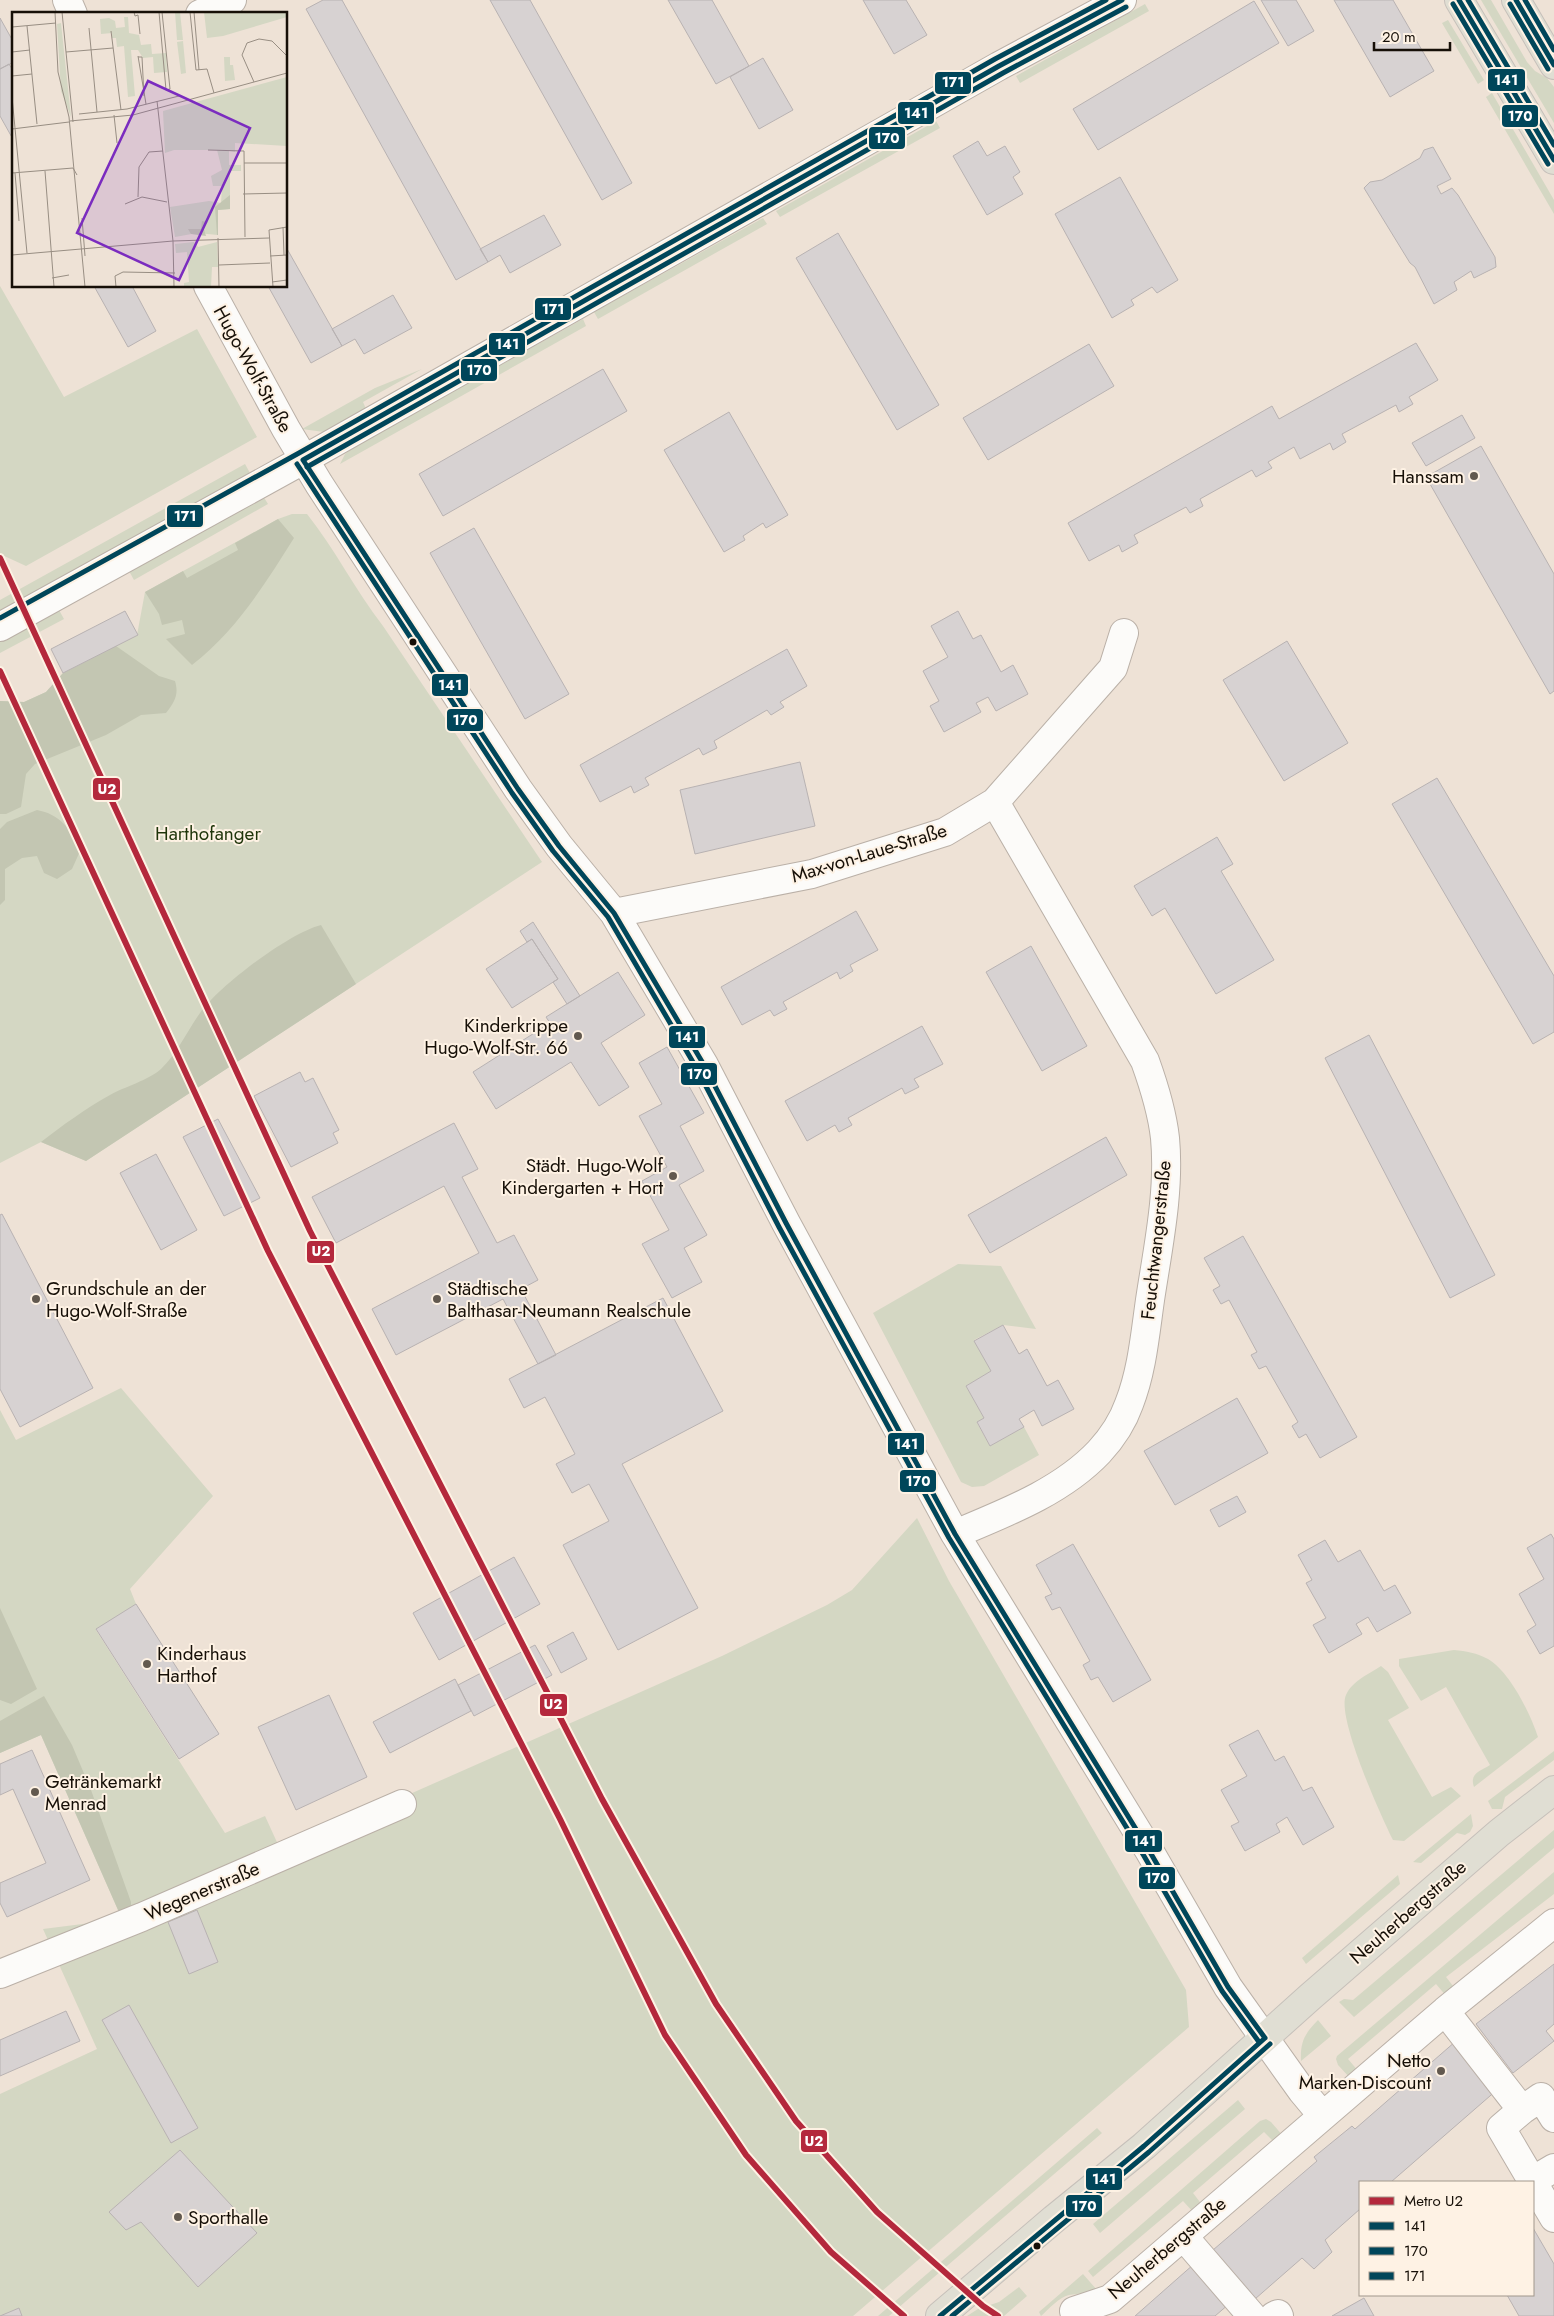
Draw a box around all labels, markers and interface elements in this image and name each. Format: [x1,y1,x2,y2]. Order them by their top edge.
inset map [12,12,288,288]
scale bar [1374,20,1450,52]
text: 20 m [1382,26,1416,48]
line badge: 141 [1487,68,1526,92]
text: 141 [1494,70,1518,90]
line badge: 171 [934,71,972,95]
text: 171 [942,72,964,92]
line badge: 141 [897,101,935,125]
text: 141 [904,103,928,123]
line badge: 170 [1501,104,1539,128]
text: 170 [1508,106,1532,126]
line badge: 170 [868,126,906,150]
text: 170 [875,128,899,148]
line badge: 171 [534,297,572,321]
text: 171 [542,299,564,319]
street label: Hugo-Wolf-Straße [207,301,299,438]
line badge: 141 [488,332,526,356]
text: 141 [495,334,519,354]
line badge: 170 [460,358,498,382]
text: 170 [467,360,491,380]
place label: Hanssam [1392,463,1464,490]
marker: Hanssam [1468,470,1480,482]
line badge: 171 [166,504,204,528]
text: 171 [174,506,196,526]
unlabelled marker [408,637,418,647]
line badge: 141 [431,673,469,697]
text: 141 [438,675,462,695]
line badge: 170 [446,708,484,732]
text: 170 [453,710,477,730]
line badge: U2 [92,777,121,801]
text: U2 [98,779,117,799]
street label: Max-von-Laue-Straße [788,816,950,890]
park label: Harthofanger [155,820,261,847]
place label: Kinderkrippe Hugo-Wolf-Str. 66 [424,1012,568,1061]
line badge: 141 [668,1025,706,1049]
text: 141 [675,1027,699,1047]
marker: Kinderkrippe Hugo-Wolf-Str. 66 [572,1030,584,1042]
line badge: 170 [680,1062,718,1086]
text: 170 [687,1064,711,1084]
place label: Städt. Hugo-Wolf Kindergarten + Hort [502,1152,664,1201]
street label: Feuchtwangerstraße [1134,1159,1178,1321]
marker: Städt. Hugo-Wolf Kindergarten + Hort [667,1170,679,1182]
line badge: U2 [306,1240,335,1264]
text: U2 [312,1241,331,1261]
place label: Grundschule an der Hugo-Wolf-Straße [46,1275,207,1324]
place label: Städtische Balthasar-Neumann Realschule [447,1275,691,1324]
marker: Grundschule an der Hugo-Wolf-Straße [30,1293,42,1305]
marker: Städtische Balthasar-Neumann Realschule [431,1293,443,1305]
line badge: 141 [887,1432,925,1456]
text: 141 [894,1434,918,1454]
line badge: 170 [899,1469,937,1493]
text: 170 [906,1471,930,1491]
place label: Kinderhaus Harthof [157,1640,247,1689]
marker: Kinderhaus Harthof [141,1658,153,1670]
line badge: U2 [539,1693,568,1717]
text: U2 [544,1694,563,1714]
place label: Getränkemarkt Menrad [45,1768,161,1817]
marker: Getränkemarkt Menrad [29,1786,41,1798]
line badge: 141 [1124,1829,1163,1853]
text: 141 [1132,1831,1156,1851]
street label: Neuherbergstraße [1344,1854,1472,1970]
street label: Wegenerstraße [140,1855,264,1927]
line badge: 170 [1138,1866,1176,1890]
text: 170 [1145,1868,1169,1888]
place label: Netto Marken-Discount [1299,2047,1431,2096]
marker: Netto Marken-Discount [1435,2065,1447,2077]
line badge: U2 [800,2129,828,2153]
text: U2 [805,2131,824,2151]
line badge: 141 [1085,2167,1123,2191]
text: 141 [1092,2169,1116,2189]
legend [1359,2181,1534,2296]
street label: Neuherbergstraße [1102,2190,1232,2306]
text: Metro U2 [1404,2190,1463,2212]
line badge: 170 [1065,2194,1103,2218]
text: 170 [1072,2196,1096,2216]
place label: Sporthalle [188,2204,269,2231]
marker: Sporthalle [172,2211,184,2223]
text: 141 [1404,2215,1426,2237]
text: 170 [1404,2240,1428,2262]
unlabelled marker [1032,2241,1042,2251]
text: 171 [1404,2265,1425,2287]

